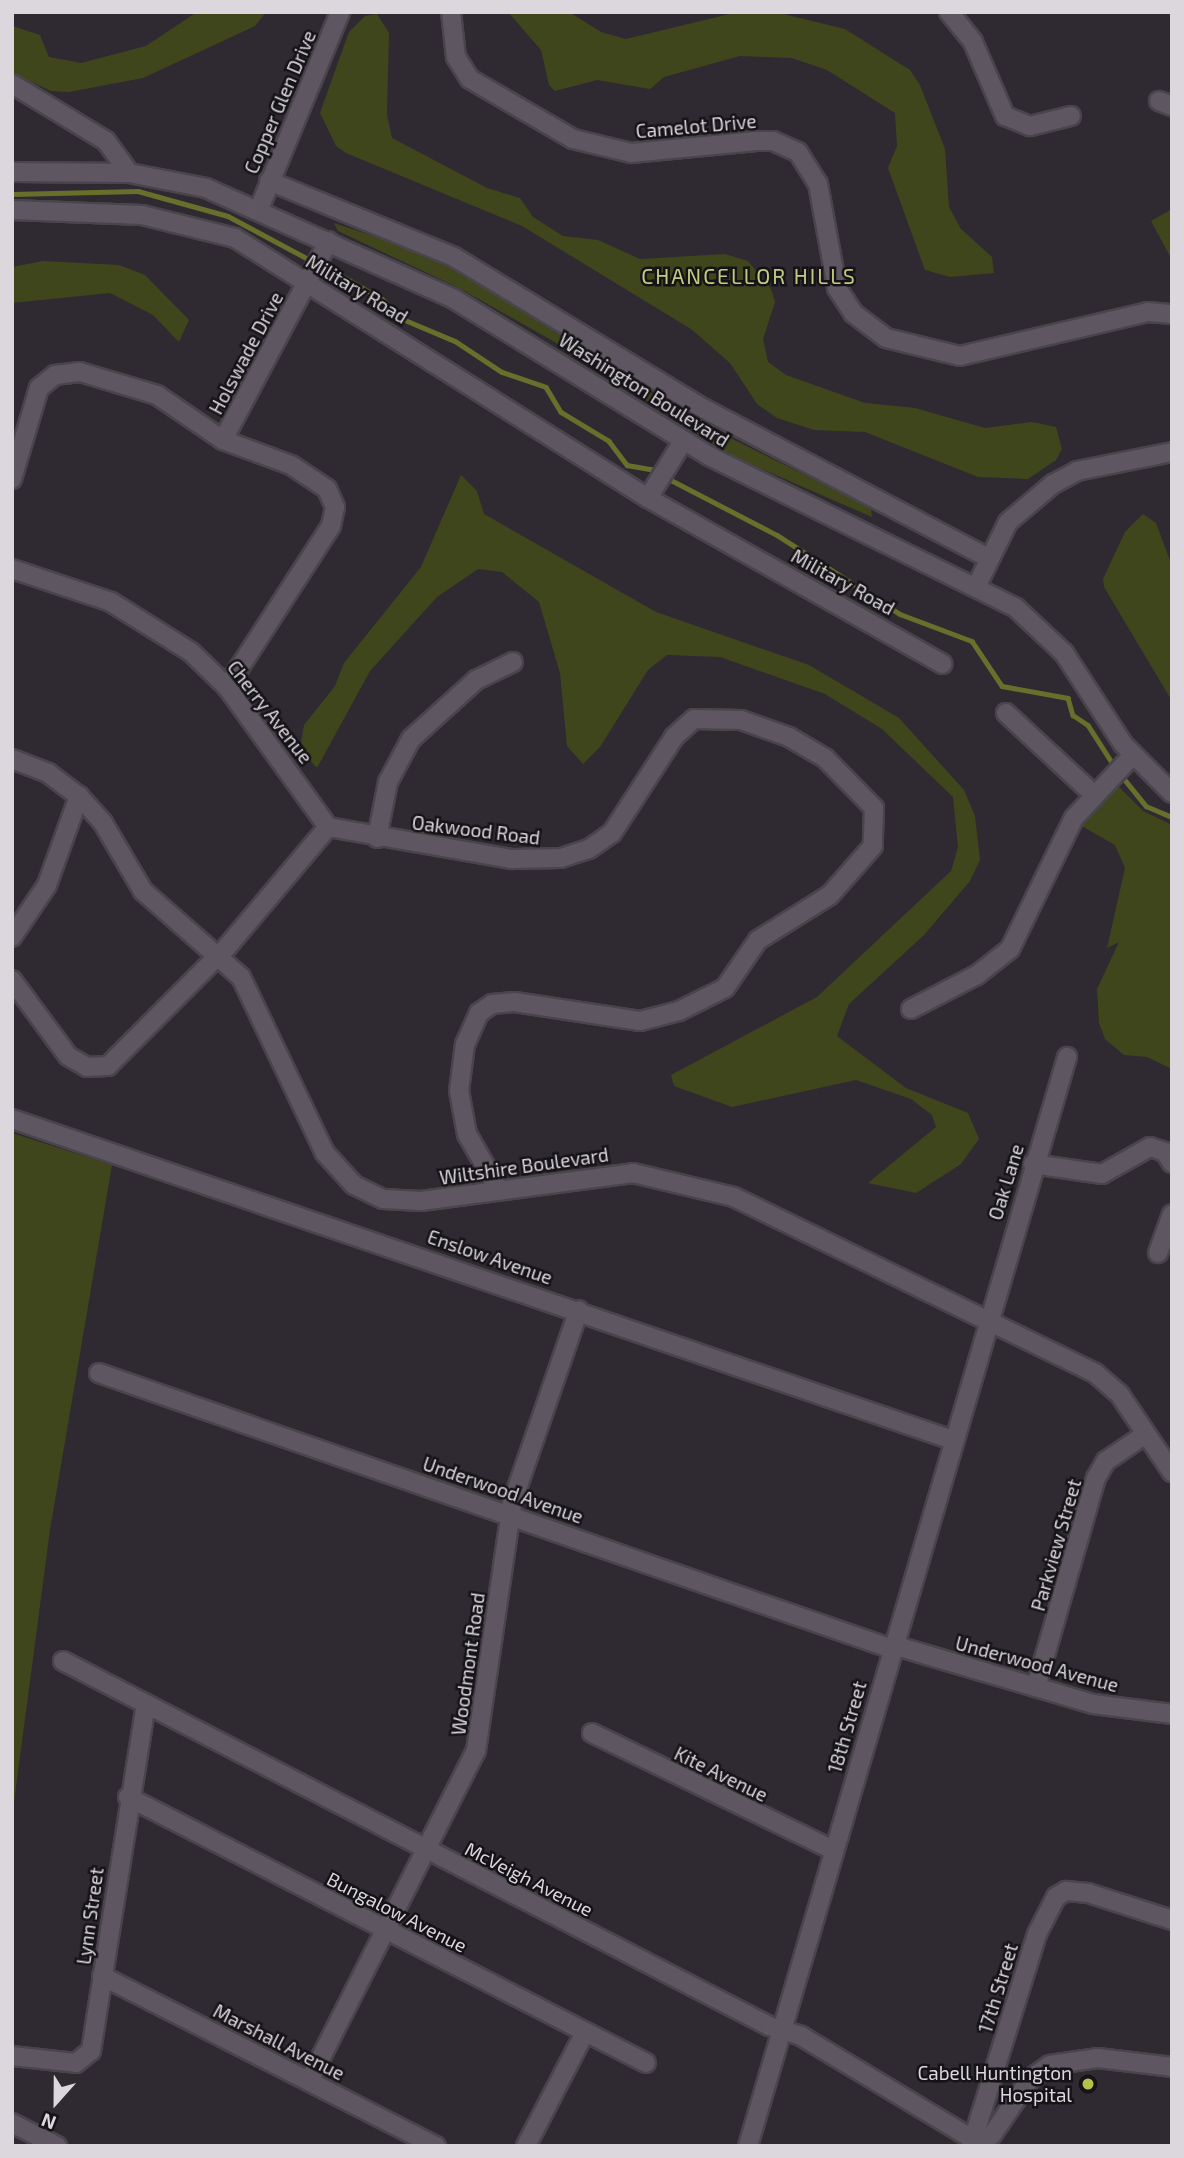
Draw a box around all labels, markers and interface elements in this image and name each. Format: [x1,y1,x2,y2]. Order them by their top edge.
street label: Copper Glen Drive [239,27,321,177]
street label: Camelot Drive [635,109,757,143]
street label: Military Road [302,250,412,328]
district label: CHANCELLOR HILLS [643,263,855,289]
street label: Holswade Drive [204,288,288,418]
street label: Washington Boulevard [555,328,733,452]
street label: Military Road [787,544,899,620]
street label: Cherry Avenue [222,656,318,768]
street label: Oakwood Road [411,811,541,849]
street label: Oak Lane [984,1141,1028,1223]
street label: Wiltshire Boulevard [438,1143,610,1189]
street label: Enslow Avenue [424,1225,556,1289]
street label: Underwood Avenue [420,1452,586,1528]
street label: Parkview Street [1026,1476,1086,1614]
street label: Woodmont Road [447,1591,489,1737]
street label: Underwood Avenue [953,1631,1121,1697]
street label: 18th Street [823,1678,871,1776]
street label: Kite Avenue [670,1742,772,1806]
street label: McVeigh Avenue [461,1837,597,1921]
street label: Lynn Street [72,1866,108,1966]
street label: Bungalow Avenue [323,1867,471,1957]
street label: 17th Street [974,1940,1022,2036]
street label: Marshall Avenue [209,1999,349,2085]
place label: Cabell Huntington Hospital [917,2062,1072,2106]
north arrow [21,2067,91,2137]
marker: Cabell Huntington Hospital [1078,2074,1098,2094]
text: N [38,2109,59,2135]

